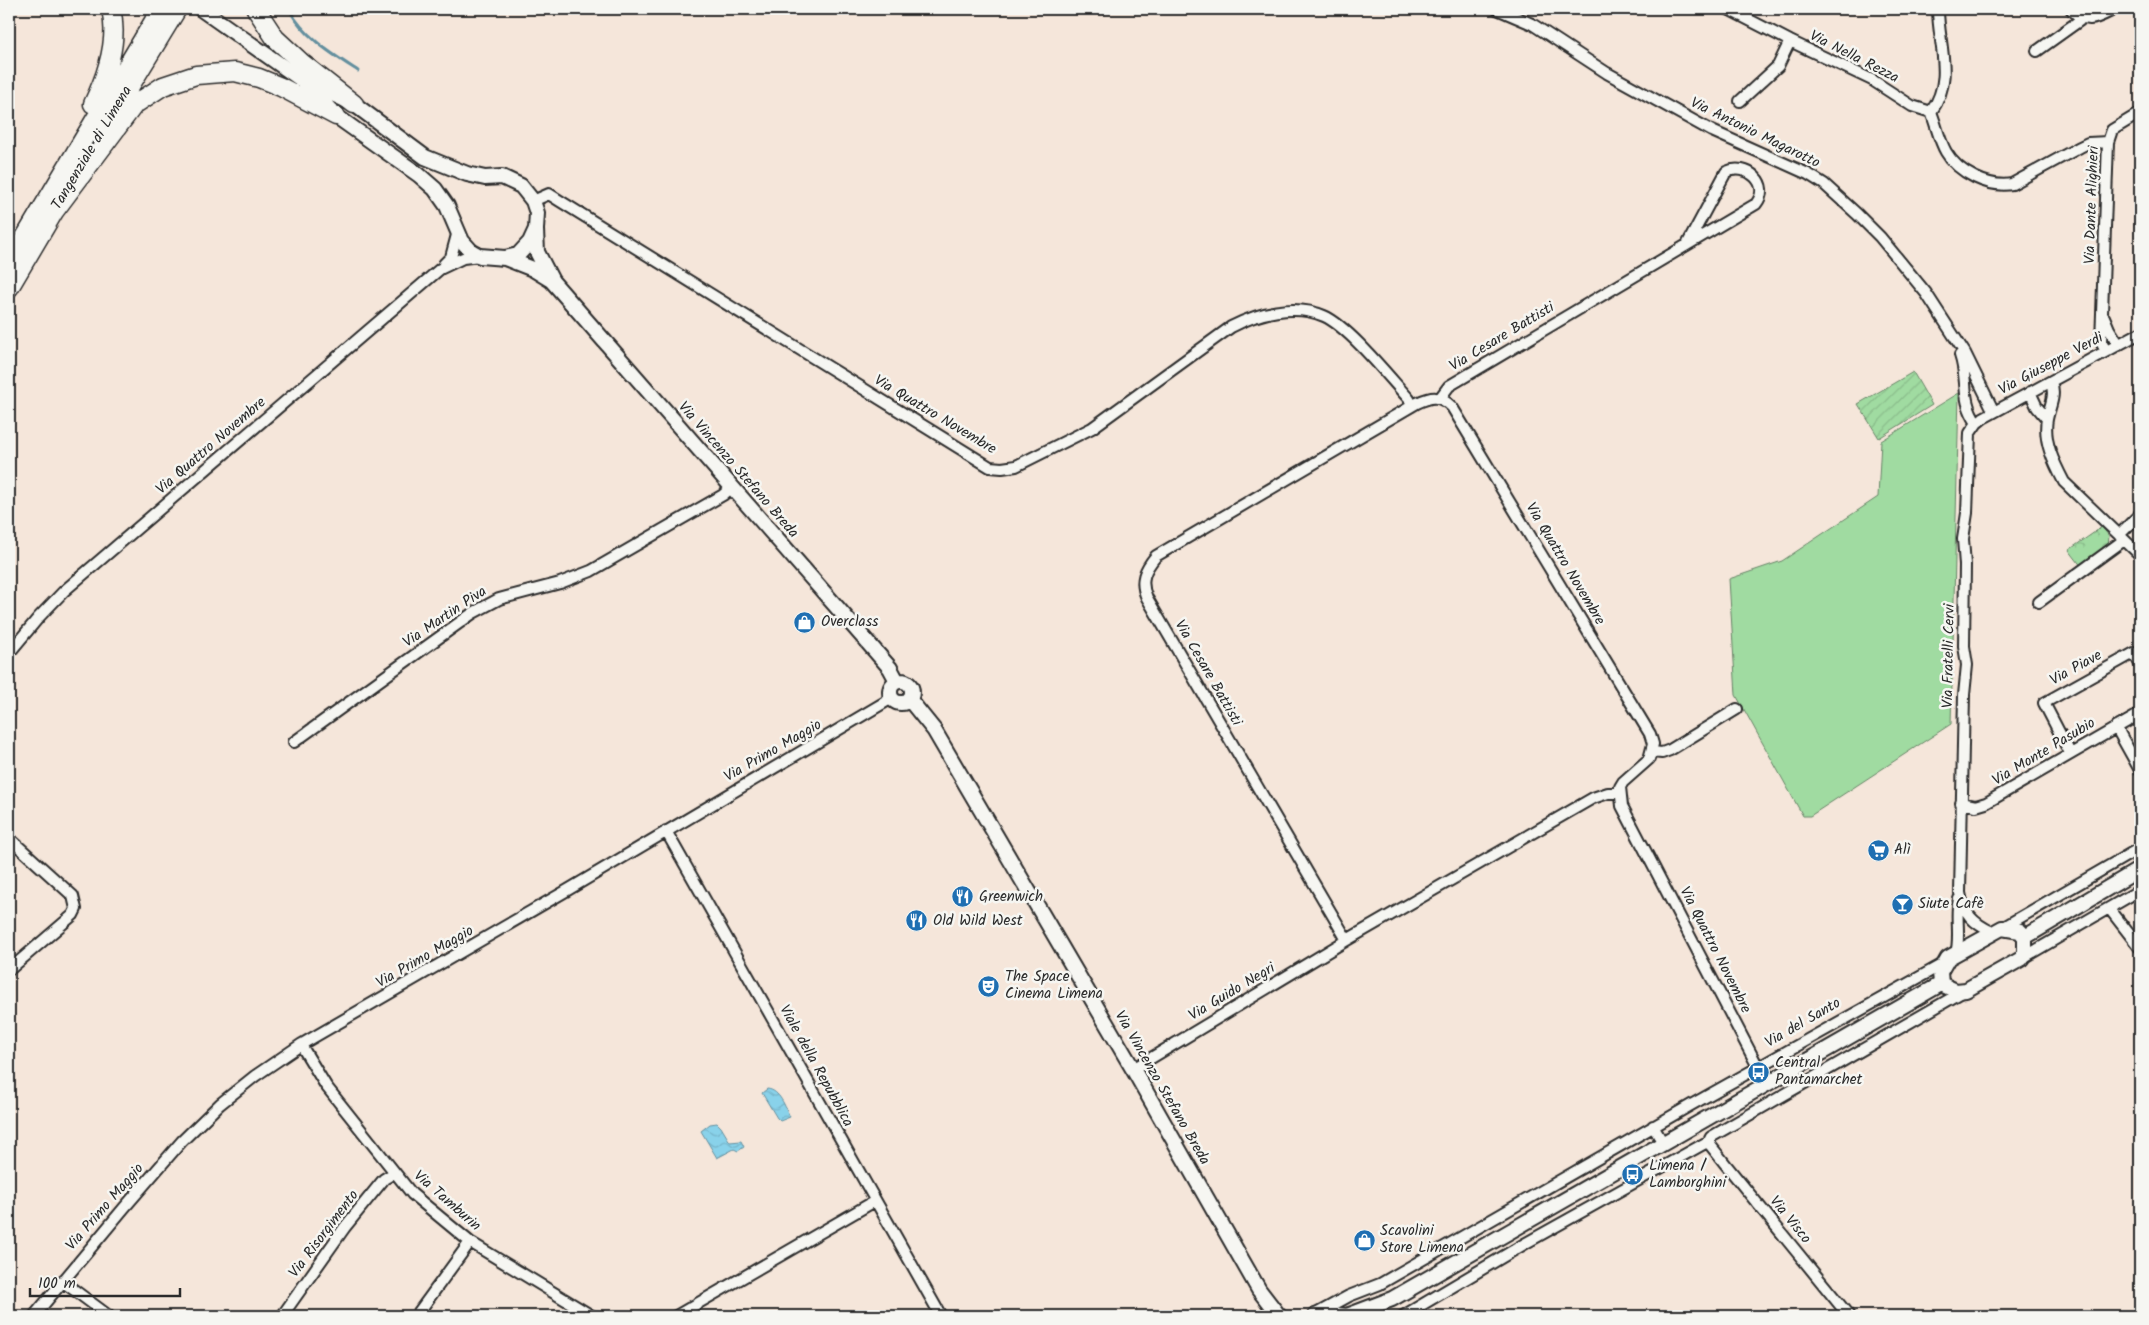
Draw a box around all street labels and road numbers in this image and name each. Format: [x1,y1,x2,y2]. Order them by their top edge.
street label: Via Nella Rezza [1805,24,1903,90]
street label: Tangenziale di Limena [45,81,139,215]
street label: Via Antonio Magarotto [1686,91,1824,175]
street label: Via Dante Alighieri [2078,144,2106,265]
street label: Via Cesare Battisti [1445,295,1560,378]
street label: Via Giuseppe Verdi [1994,326,2109,402]
street label: Via Quattro Novembre [869,369,1001,461]
street label: Via Quattro Novembre [151,391,272,501]
street label: Via Vincenzo Stefano Breda [672,396,804,544]
street label: Via Quattro Novembre [1519,498,1611,630]
street label: Via Martin Piva [398,580,492,654]
street label: Via Fratelli Cervi [1936,602,1962,708]
street label: Via Cesare Battisti [1168,615,1249,732]
street label: Via Piave [2046,644,2107,692]
street label: Via Monte Pasubio [1988,712,2100,792]
street label: Via Primo Maggio [720,713,827,789]
street label: Via Quattro Novembre [1673,882,1757,1018]
street label: Via Primo Maggio [372,919,479,995]
street label: Via Guido Negri [1184,956,1281,1027]
street label: Via del Santo [1761,991,1846,1054]
street label: Viale della Repubblica [772,1001,860,1131]
street label: Via Vincenzo Stefano Breda [1108,1006,1216,1170]
street label: Via Primo Maggio [60,1158,150,1256]
street label: Via Tamburin [408,1165,486,1237]
street label: Via Risorgimento [283,1185,365,1283]
street label: Via Visco [1763,1191,1817,1249]

